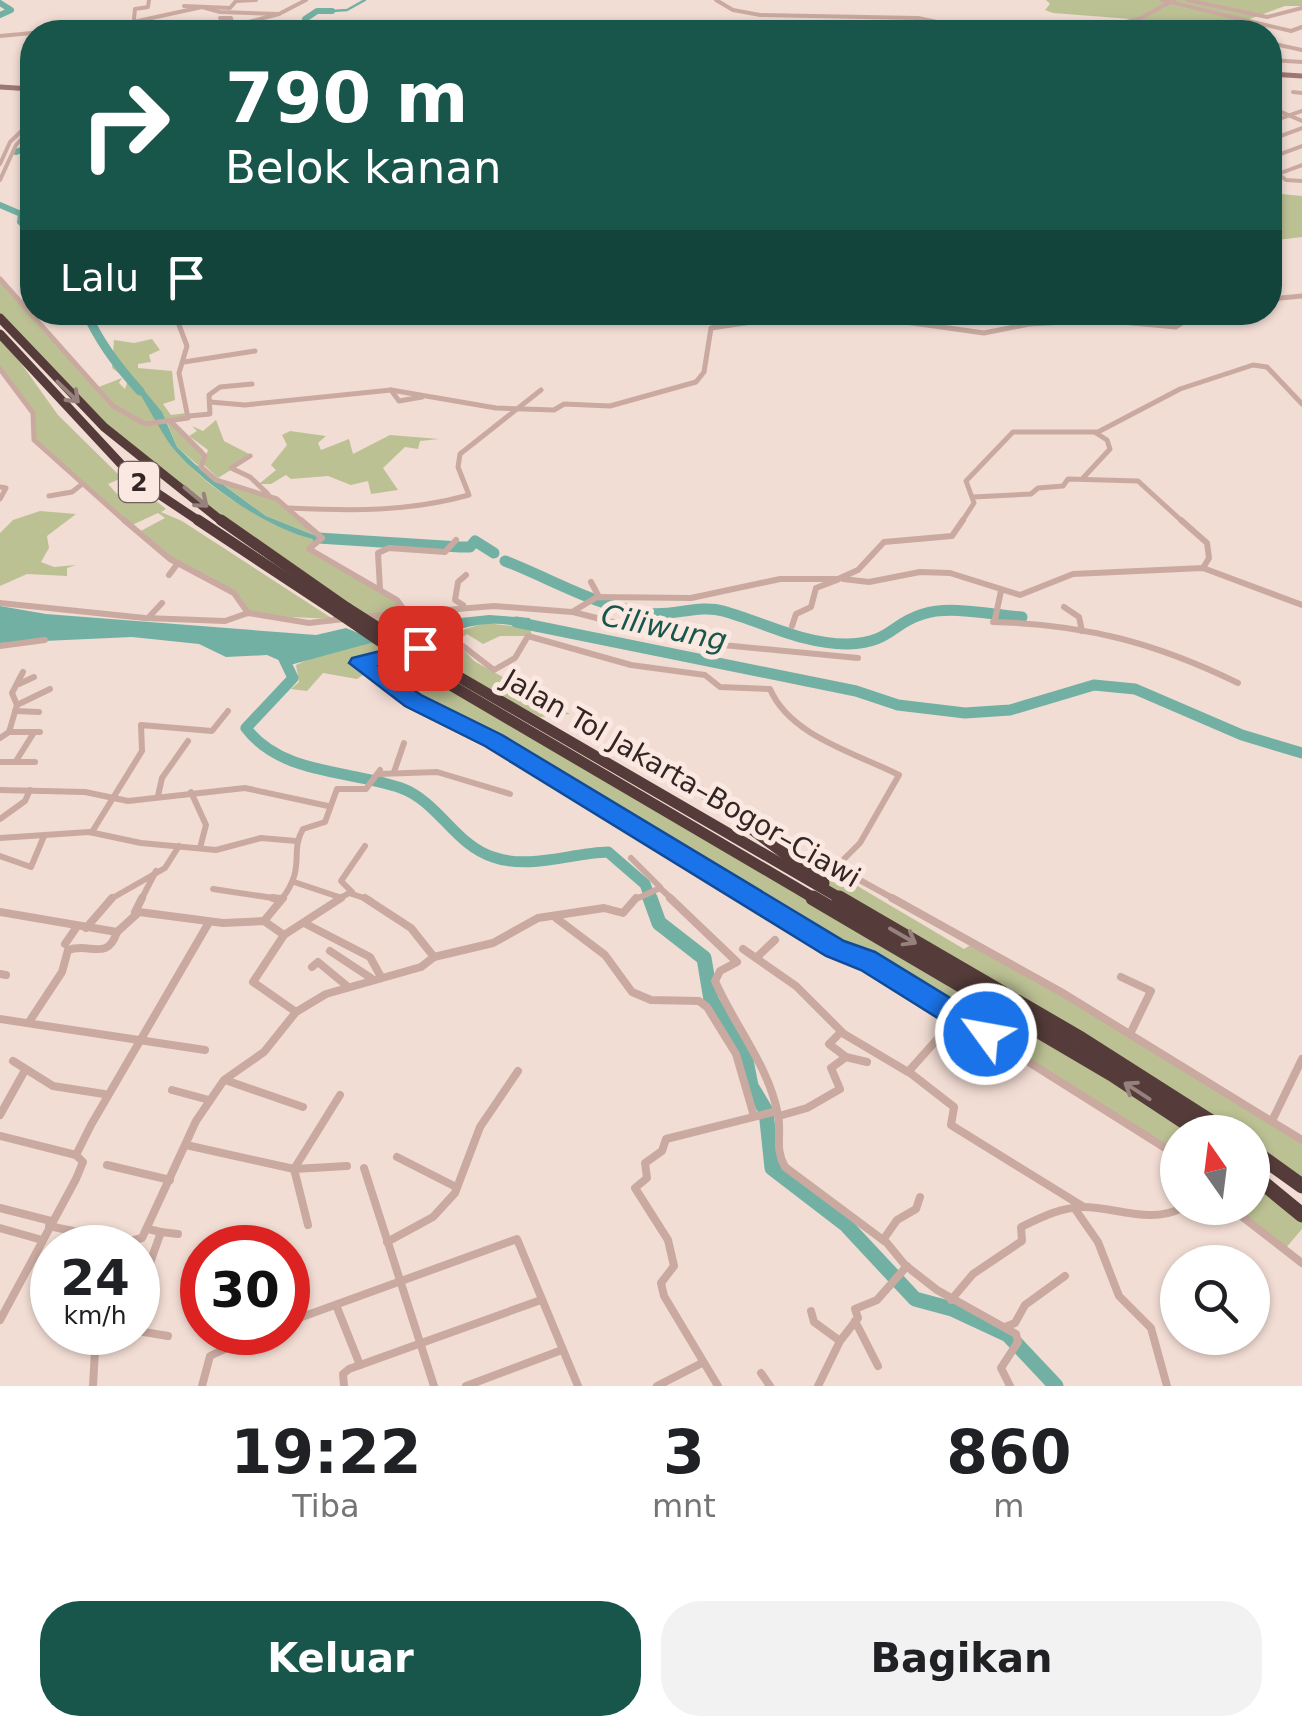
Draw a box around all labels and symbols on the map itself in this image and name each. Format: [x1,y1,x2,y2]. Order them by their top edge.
one-way arrow [56,380,80,404]
road number: 2 [119,462,159,502]
one-way arrow [182,486,208,508]
water label: Ciliwung [598,597,730,658]
pin [378,606,463,691]
street label: Jalan Tol Jakarta–Bogor–Ciawi [496,661,866,894]
one-way arrow [888,927,918,947]
position arrow [934,982,1038,1086]
one-way arrow [1124,1080,1152,1101]
north arrow [1160,1115,1270,1225]
speed limit sign: 30 [180,1225,310,1355]

